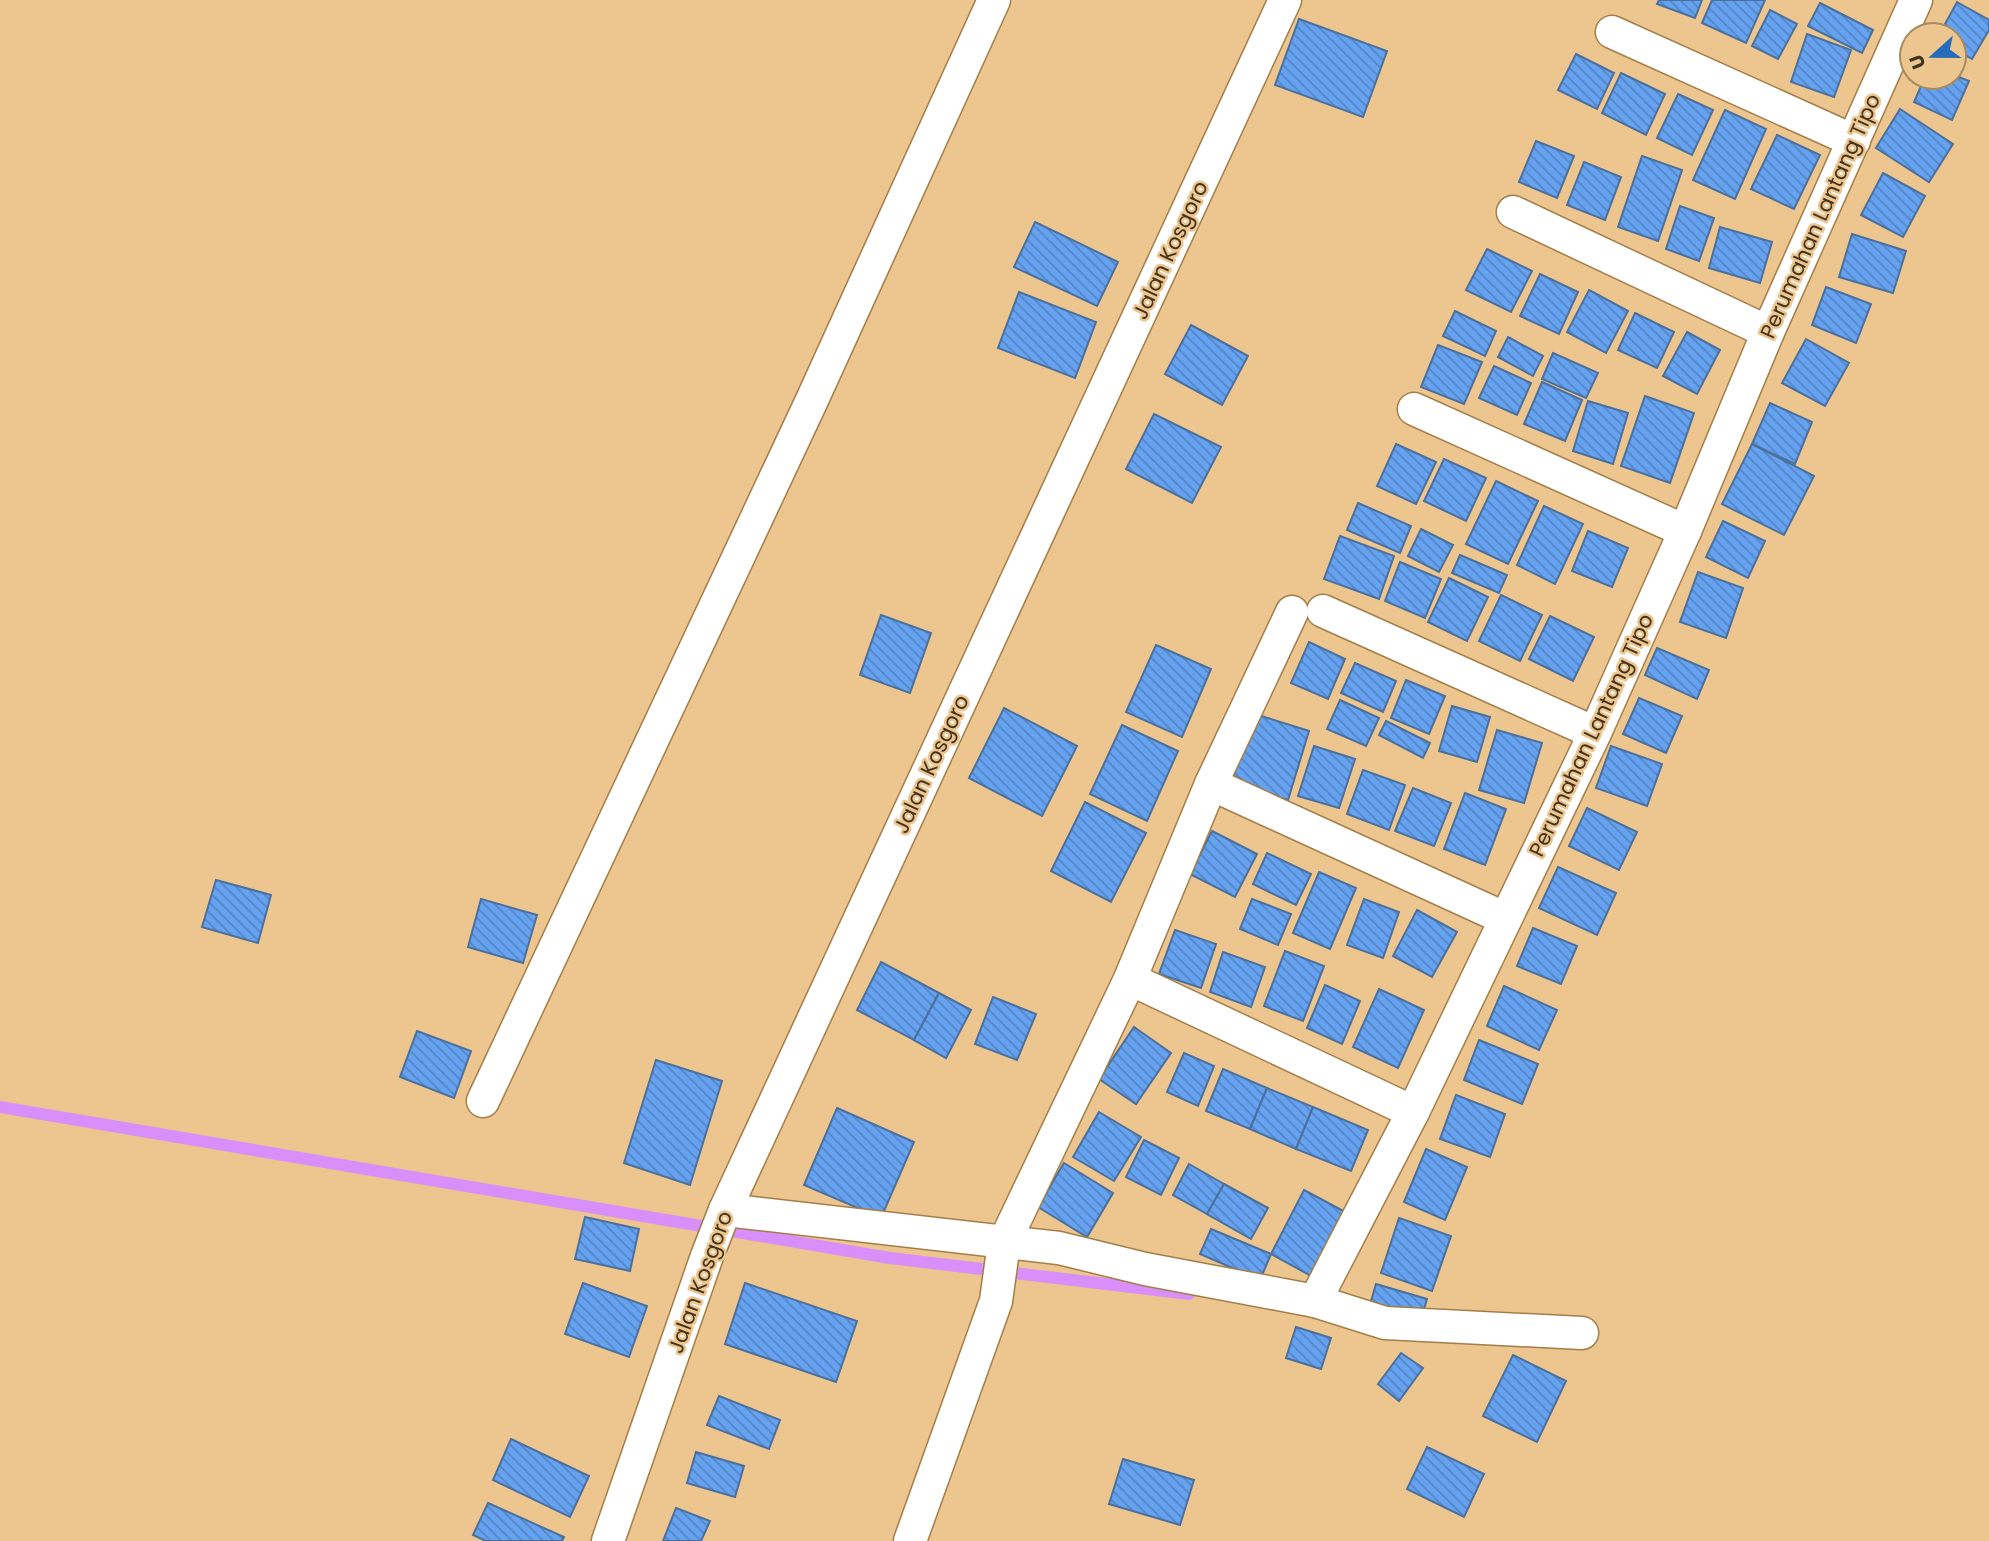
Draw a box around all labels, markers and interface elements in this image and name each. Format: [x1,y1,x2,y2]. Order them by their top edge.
north arrow [1898,21,1968,91]
text: U [1903,51,1933,73]
street label: Perumahan Lantang Tipo [1753,89,1887,343]
street label: Jalan Kosgoro [1125,176,1215,324]
street label: Perumahan Lantang Tipo [1522,609,1660,861]
street label: Jalan Kosgoro [886,690,976,838]
street label: Jalan Kosgoro [661,1207,739,1357]

